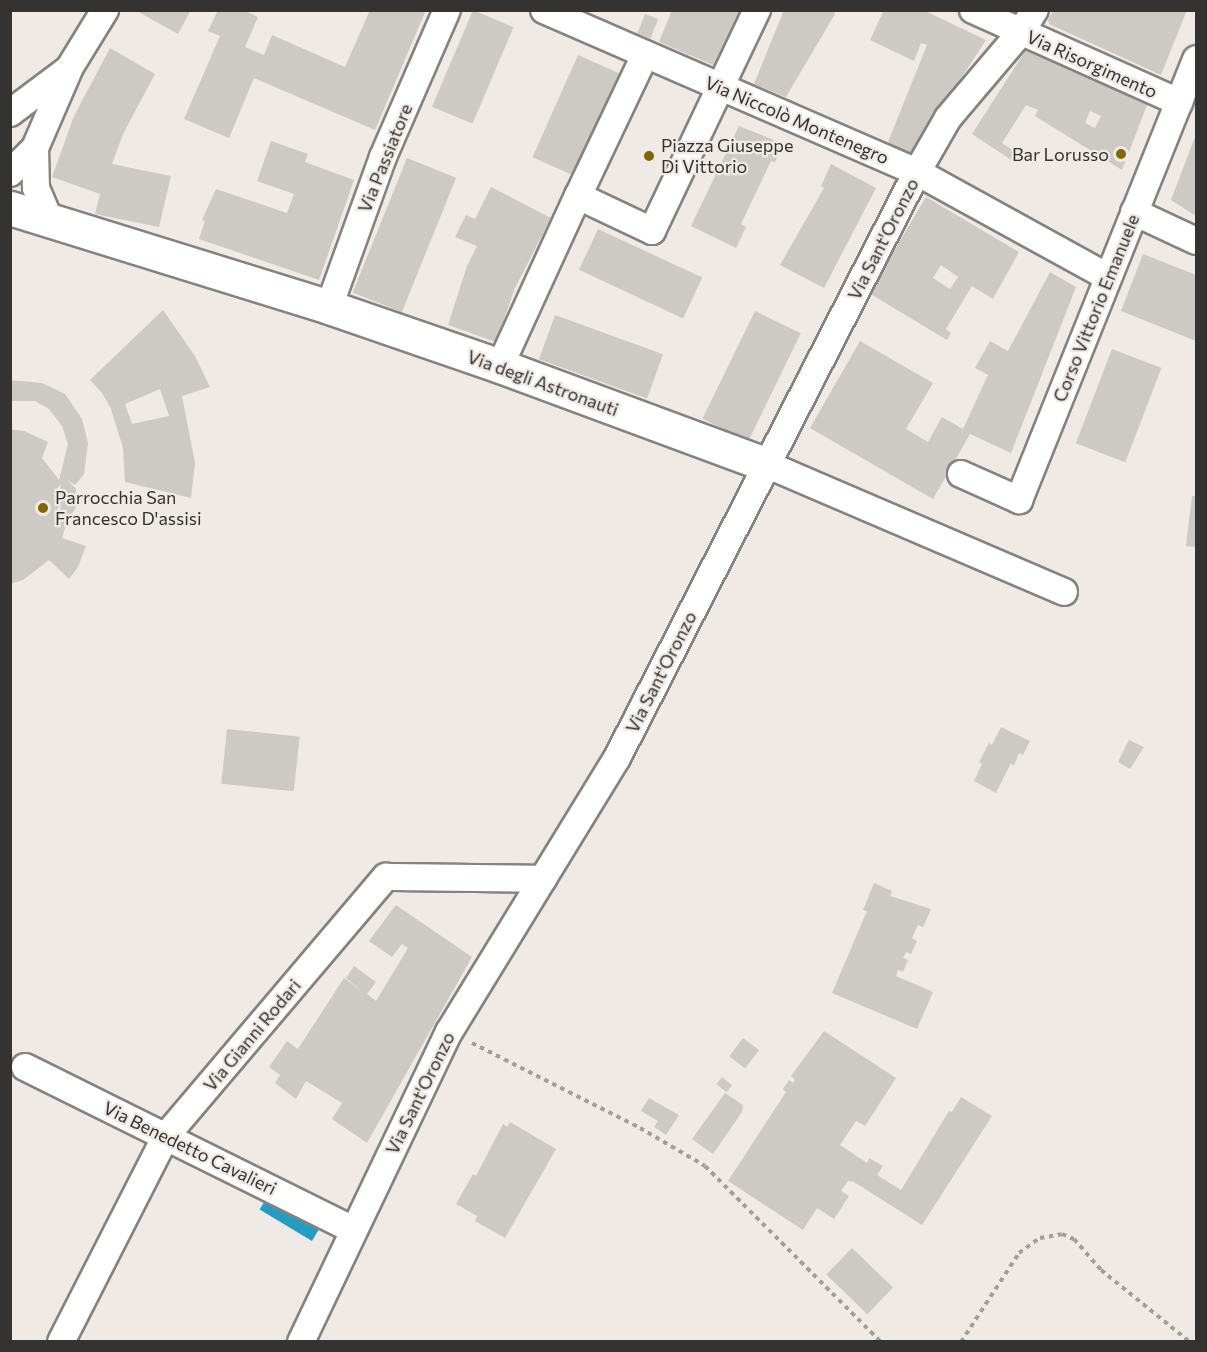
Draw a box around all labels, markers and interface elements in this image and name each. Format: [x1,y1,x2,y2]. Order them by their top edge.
street label: Via Risorgimento [1023,26,1161,102]
street label: Via Niccolò Montenegro [702,71,892,169]
street label: Via Passiatore [353,100,417,216]
place label: Piazza Giuseppe Di Vittorio [661,135,793,178]
place label: Bar Lorusso [1012,143,1109,165]
marker: Bar Lorusso [1114,147,1128,161]
marker: Piazza Giuseppe Di Vittorio [642,149,656,163]
street label: Via Sant'Oronzo [843,175,923,303]
street label: Corso Vittorio Emanuele [1048,211,1144,405]
street label: Via degli Astronauti [464,346,622,420]
place label: Parrocchia San Francesco D'assisi [55,487,202,530]
marker: Parrocchia San Francesco D'assisi [36,501,50,515]
street label: Via Sant'Oronzo [621,608,701,736]
street label: Via Gianni Rodari [199,975,305,1095]
street label: Via Sant'Oronzo [381,1028,459,1158]
street label: Via Benedetto Cavalieri [100,1097,280,1199]

